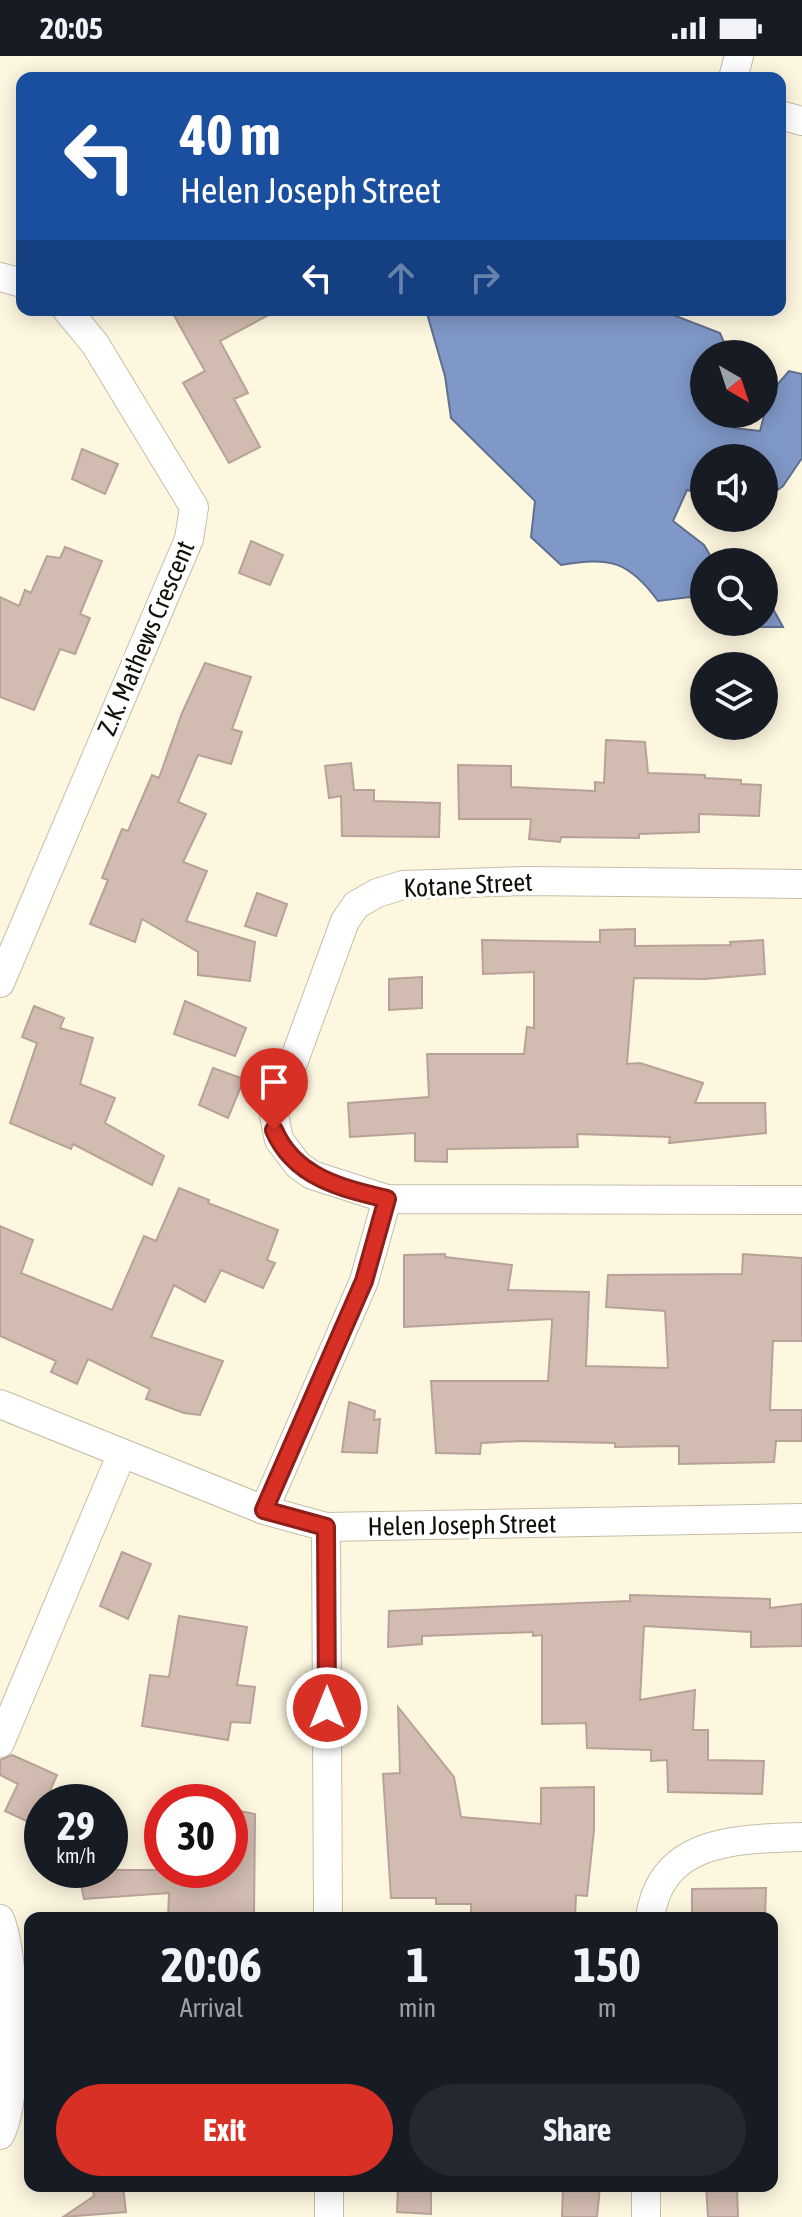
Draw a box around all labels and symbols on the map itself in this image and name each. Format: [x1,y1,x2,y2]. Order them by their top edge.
north arrow [690,340,778,428]
street label: Z.K. Mathews Crescent [91,536,201,740]
street label: Kotane Street [403,867,533,903]
pin [240,1048,308,1130]
street label: Helen Joseph Street [367,1508,557,1542]
position arrow [285,1666,369,1750]
speed limit sign: 30 [144,1784,248,1888]

